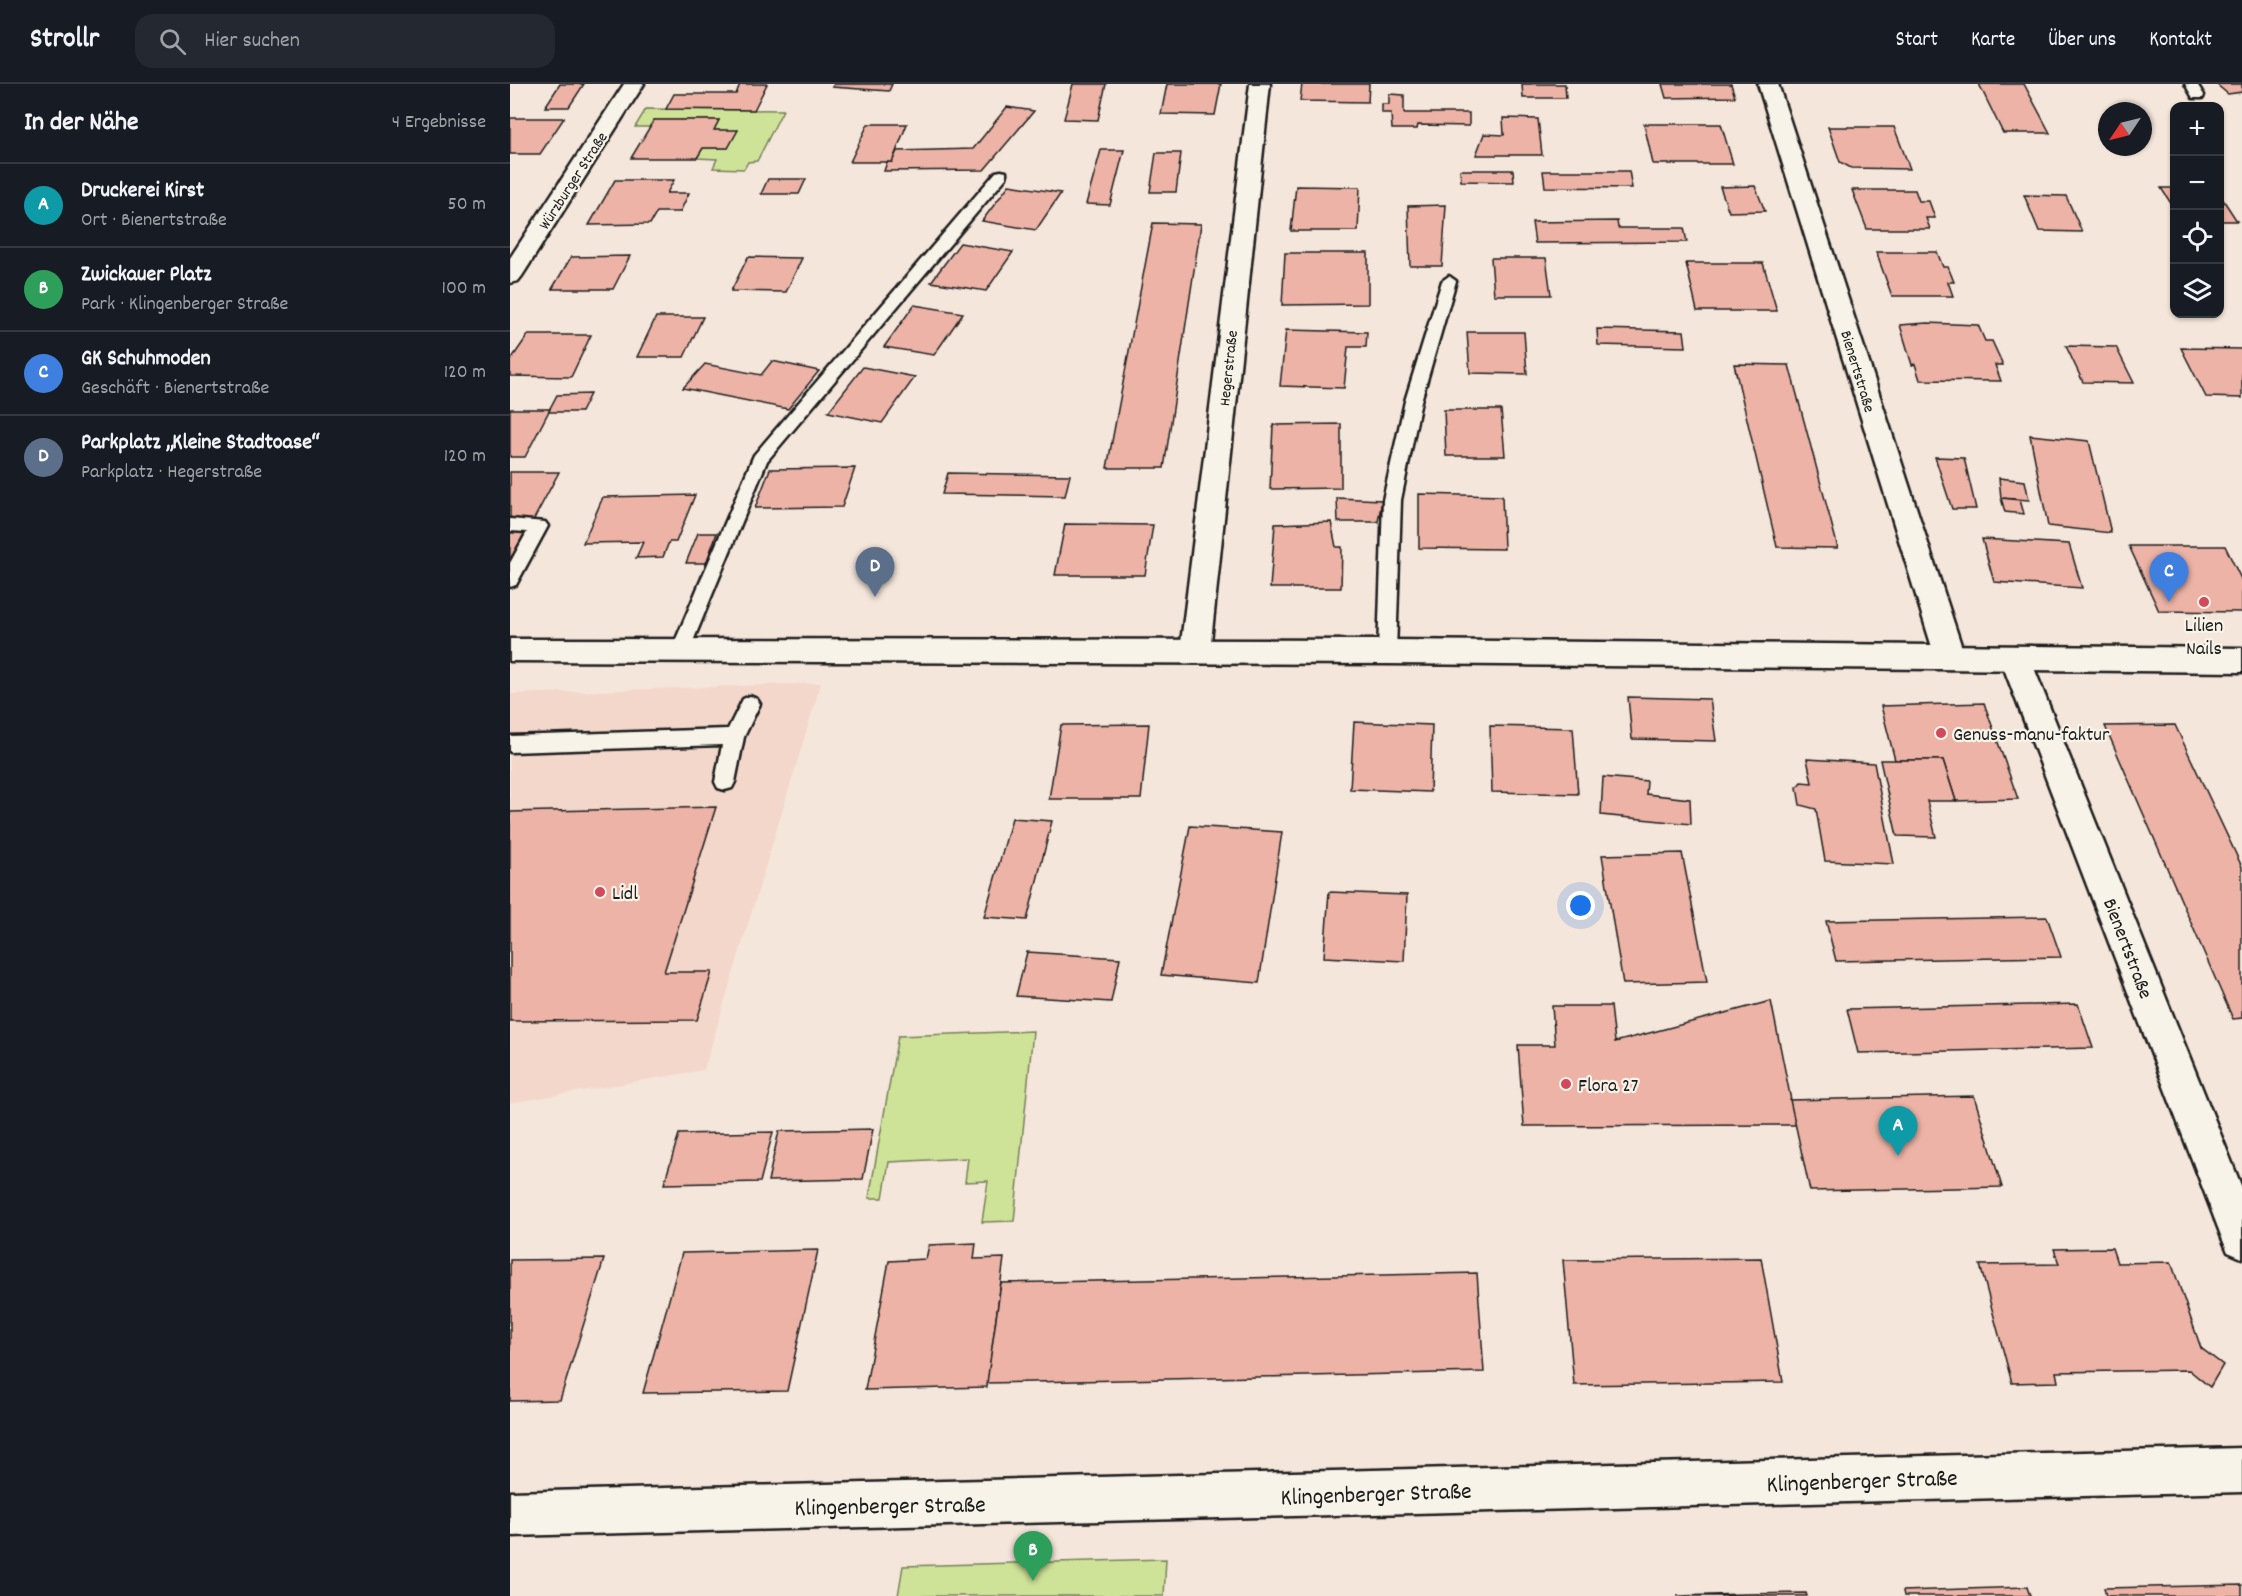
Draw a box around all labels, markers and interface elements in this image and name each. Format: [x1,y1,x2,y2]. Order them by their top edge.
search box [135,14,555,68]
text: Strollr [30,21,99,61]
icon: search [156,25,189,58]
text: Hier suchen [204,26,300,57]
text: Start [1896,26,1938,56]
text: Karte [1971,26,2015,56]
text: Über uns [2048,26,2116,56]
text: Kontakt [2149,26,2212,56]
north arrow [2098,102,2152,156]
map controls [2170,102,2224,318]
button: + [2170,102,2224,156]
text: In der Nähe [24,105,138,142]
text: 4 Ergebnisse [392,109,486,137]
street label: Würzburger Straße [534,128,614,235]
button: − [2170,156,2224,210]
text: Druckerei Kirst [81,176,204,207]
text: A [38,191,49,219]
text: 50 m [448,191,486,219]
text: Ort · Bienertstraße [81,207,227,235]
button: locate [2170,210,2224,264]
text: Zwickauer Platz [81,260,211,291]
button: layers [2170,264,2224,318]
text: B [39,275,48,303]
text: 100 m [442,275,486,303]
text: Park · Klingenberger Straße [81,291,288,319]
street label: Bienertstraße [1833,328,1880,416]
street label: Hegerstraße [1214,329,1245,407]
text: GK Schuhmoden [81,344,211,375]
text: C [39,359,48,387]
text: 120 m [444,359,486,387]
text: Geschäft · Bienertstraße [81,375,269,403]
text: Parkplatz „Kleine Stadtoase“ [81,428,320,459]
text: D [38,443,49,471]
text: 120 m [444,443,486,471]
text: Parkplatz · Hegerstraße [81,459,262,487]
pin: D [856,548,895,597]
pin: C [2150,552,2188,602]
marker: Lilien Nails [2197,595,2211,609]
place label: Lilien Nails [2185,613,2223,664]
place label: Genuss-manu-faktur [1953,722,2110,750]
marker: Genuss-manu-faktur [1934,726,1948,740]
place label: Lidl [612,881,638,909]
marker: Lidl [593,885,607,899]
your location [1566,891,1595,920]
street label: Bienertstraße [2094,895,2158,1004]
place label: Flora 27 [1578,1073,1638,1101]
marker: Flora 27 [1559,1077,1573,1091]
pin: A [1878,1106,1918,1156]
street label: Klingenberger Straße [1766,1463,1958,1503]
street label: Klingenberger Straße [1280,1476,1472,1516]
street label: Klingenberger Straße [794,1489,986,1527]
pin: B [1014,1532,1052,1581]

